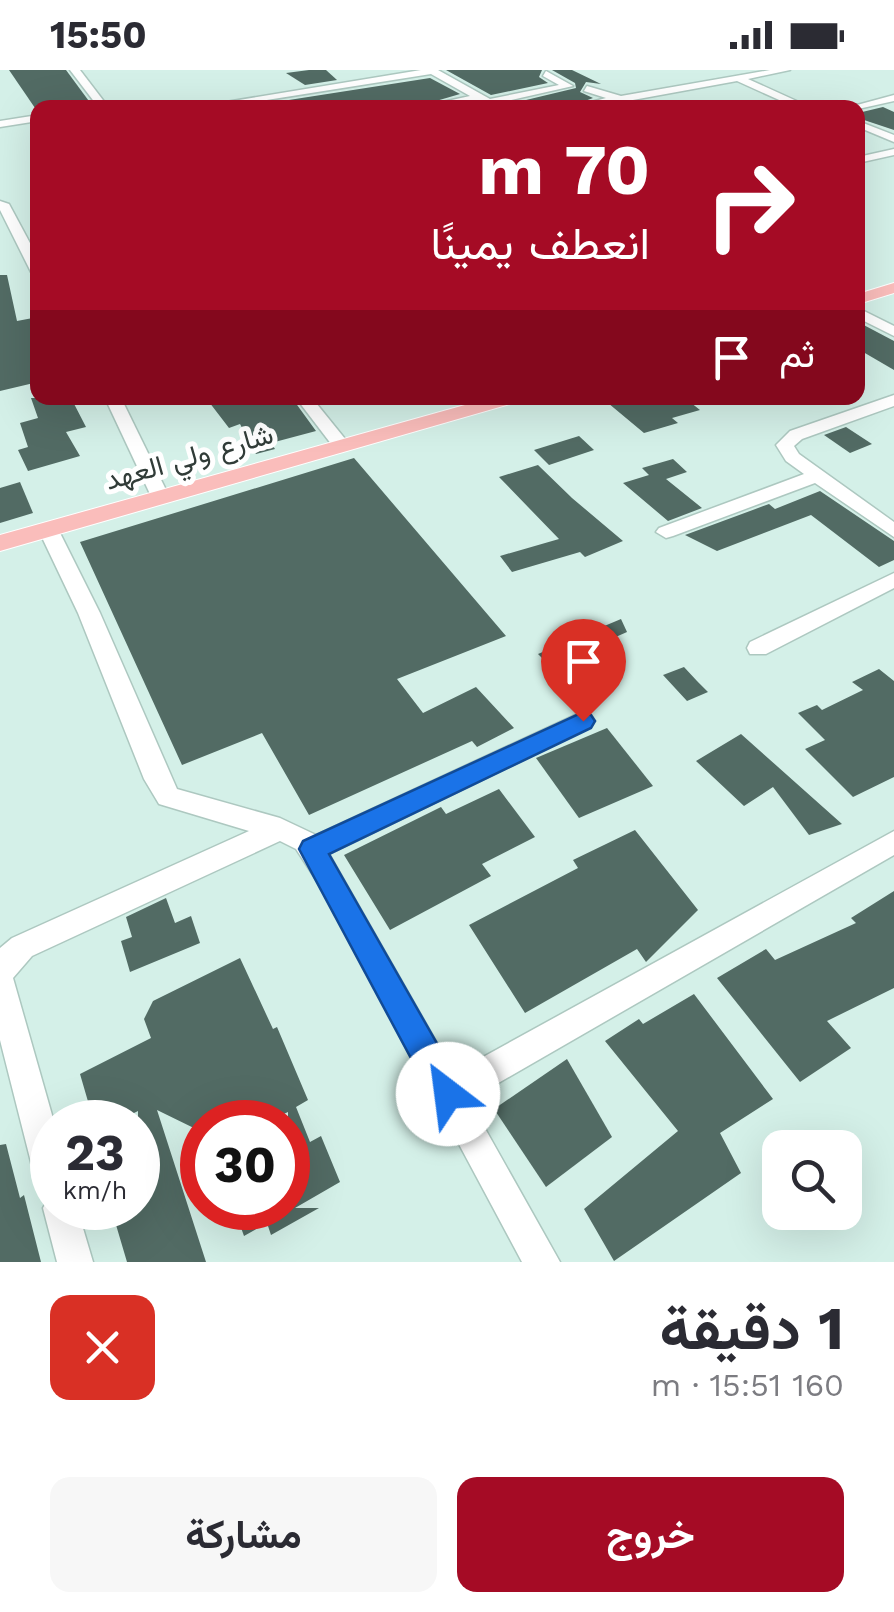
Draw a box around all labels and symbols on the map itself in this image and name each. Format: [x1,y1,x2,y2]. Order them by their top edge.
street label: شارع ولي العهد [101,417,279,503]
pin [541,619,626,722]
position arrow [396,1042,500,1146]
speed limit sign: 30 [180,1100,310,1230]

